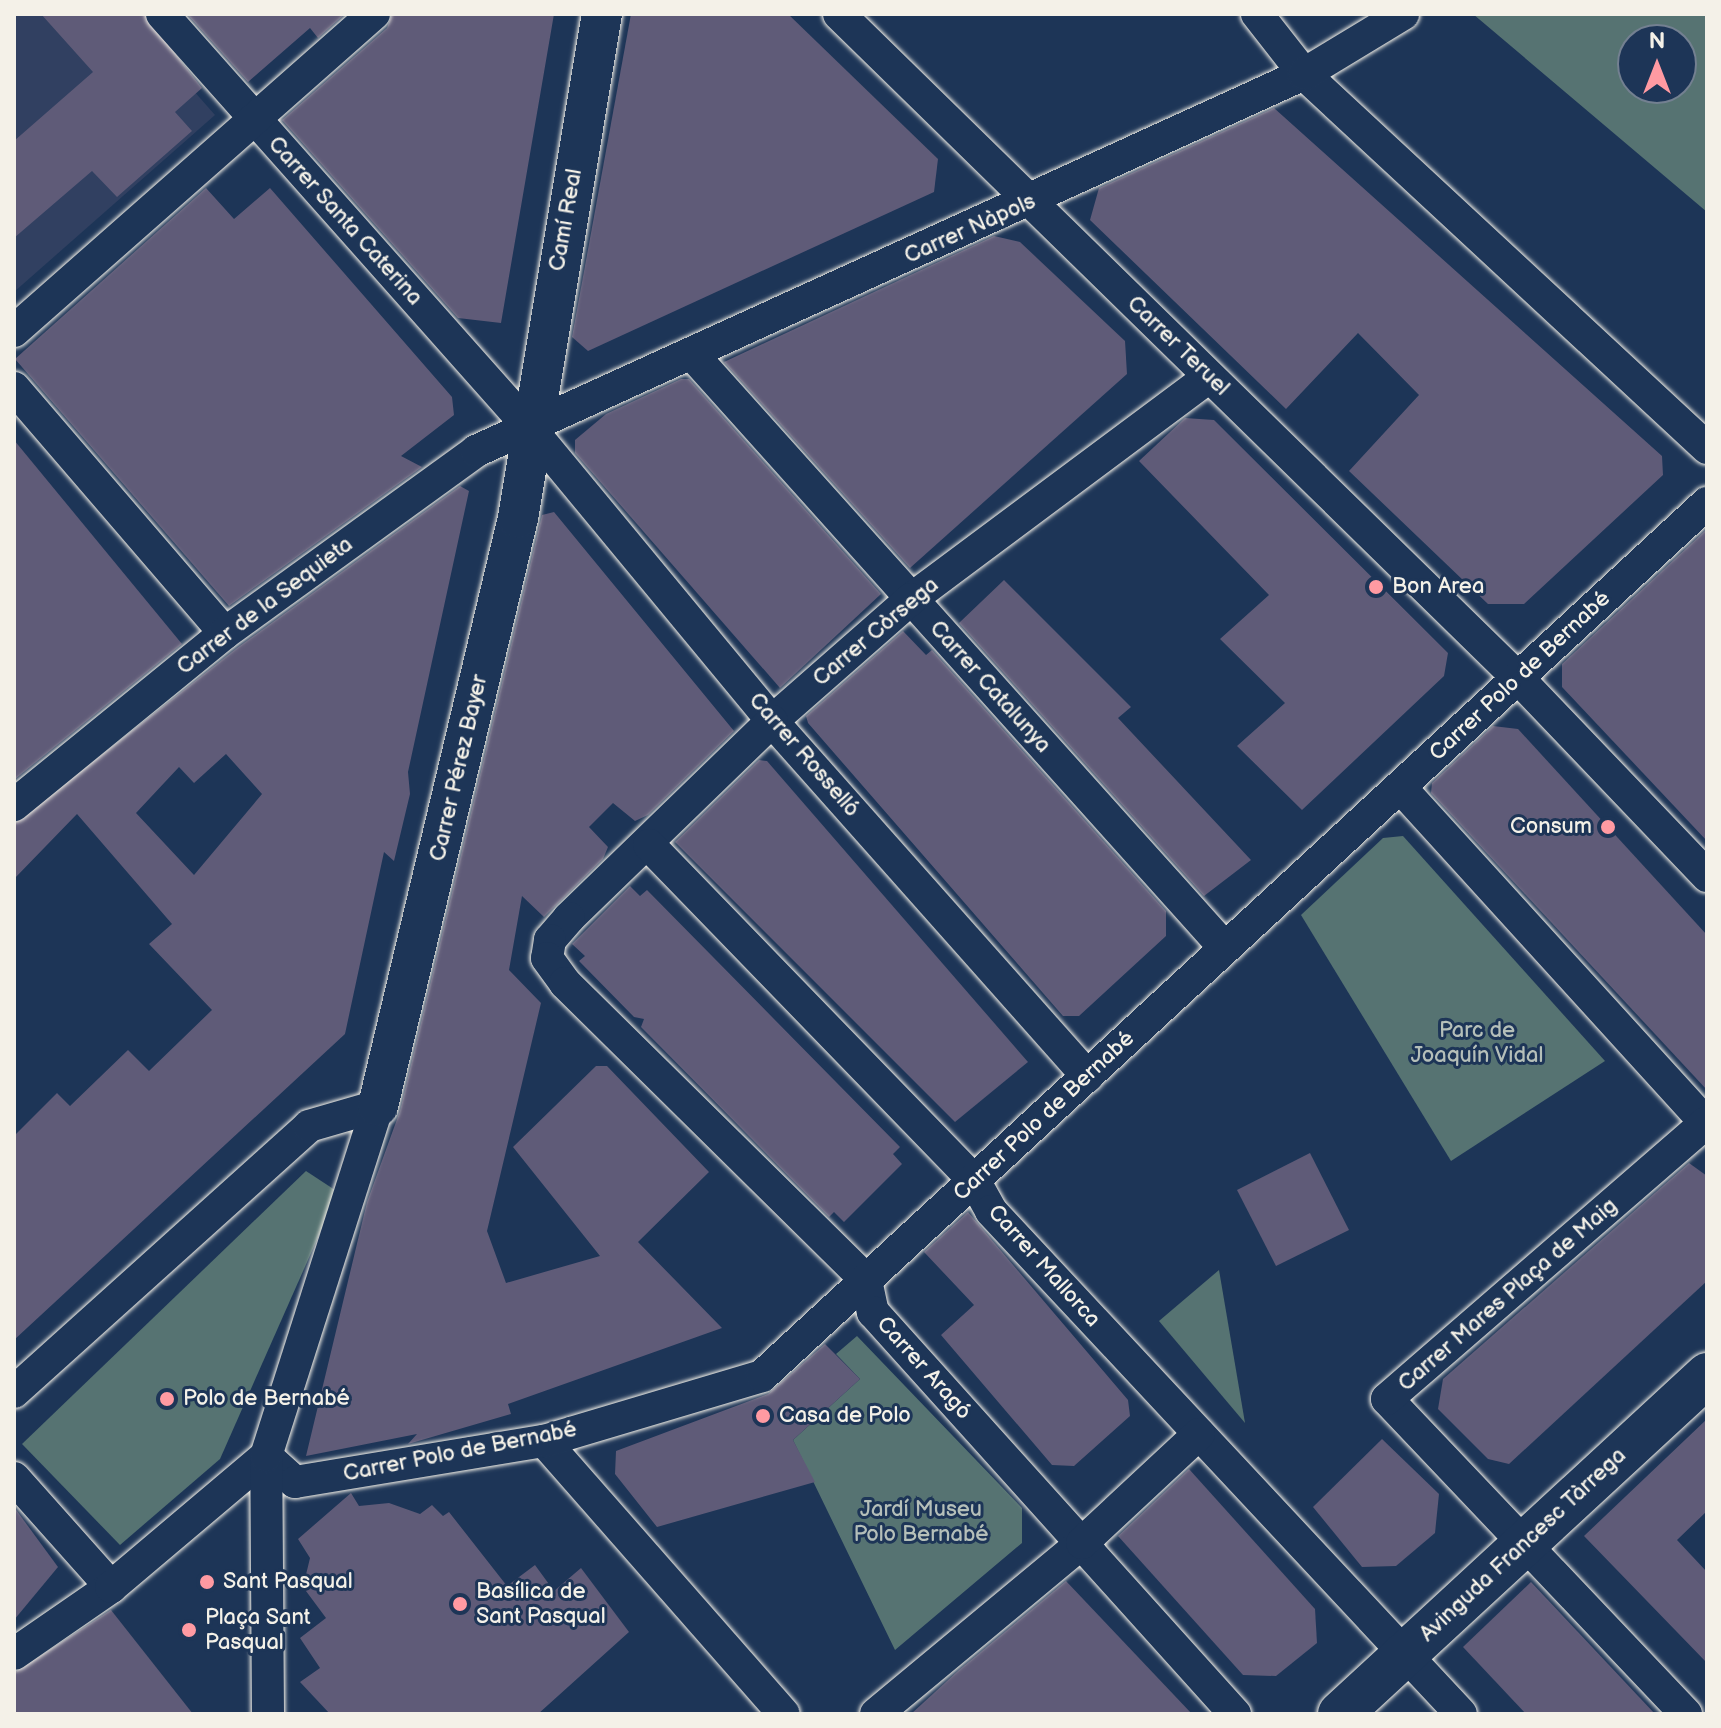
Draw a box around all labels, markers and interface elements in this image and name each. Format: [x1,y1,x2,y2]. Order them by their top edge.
north arrow [1617,24,1697,104]
text: N [1649,28,1665,55]
street label: Carrer Santa Caterina [262,131,428,311]
street label: Camí Real [544,167,588,273]
street label: Carrer Nàpols [900,188,1040,270]
street label: Carrer Teruel [1121,290,1235,402]
street label: Carrer de la Sequieta [172,531,358,681]
street label: Carrer Còrsega [808,572,944,692]
place label: Bon Area [1392,574,1484,600]
marker: Bon Area [1367,578,1385,596]
street label: Carrer Polo de Bernabé [1424,585,1616,767]
street label: Carrer Catalunya [924,616,1056,758]
street label: Carrer Pérez Bayer [425,672,493,864]
street label: Carrer Rosselló [743,688,865,822]
place label: Consum [1510,814,1592,840]
marker: Consum [1599,818,1617,836]
park label: Parc de Joaquín Vidal [1410,1017,1544,1068]
street label: Carrer Polo de Bernabé [948,1025,1140,1207]
street label: Carrer Mares Plaça de Maig [1393,1193,1623,1397]
street label: Carrer Mallorca [982,1199,1106,1333]
street label: Carrer Aragó [871,1311,977,1425]
place label: Polo de Bernabé [183,1386,350,1412]
marker: Polo de Bernabé [158,1390,176,1408]
place label: Casa de Polo [779,1403,911,1429]
marker: Casa de Polo [754,1407,772,1425]
street label: Carrer Polo de Bernabé [341,1416,579,1488]
street label: Avinguda Francesc Tàrrega [1414,1442,1632,1648]
park label: Jardí Museu Polo Bernabé [853,1496,989,1548]
place label: Sant Pasqual [223,1569,353,1595]
marker: Sant Pasqual [198,1573,216,1591]
place label: Basílica de Sant Pasqual [476,1578,606,1630]
marker: Basílica de Sant Pasqual [451,1595,469,1613]
place label: Plaça Sant Pasqual [205,1604,311,1656]
marker: Plaça Sant Pasqual [180,1621,198,1639]

